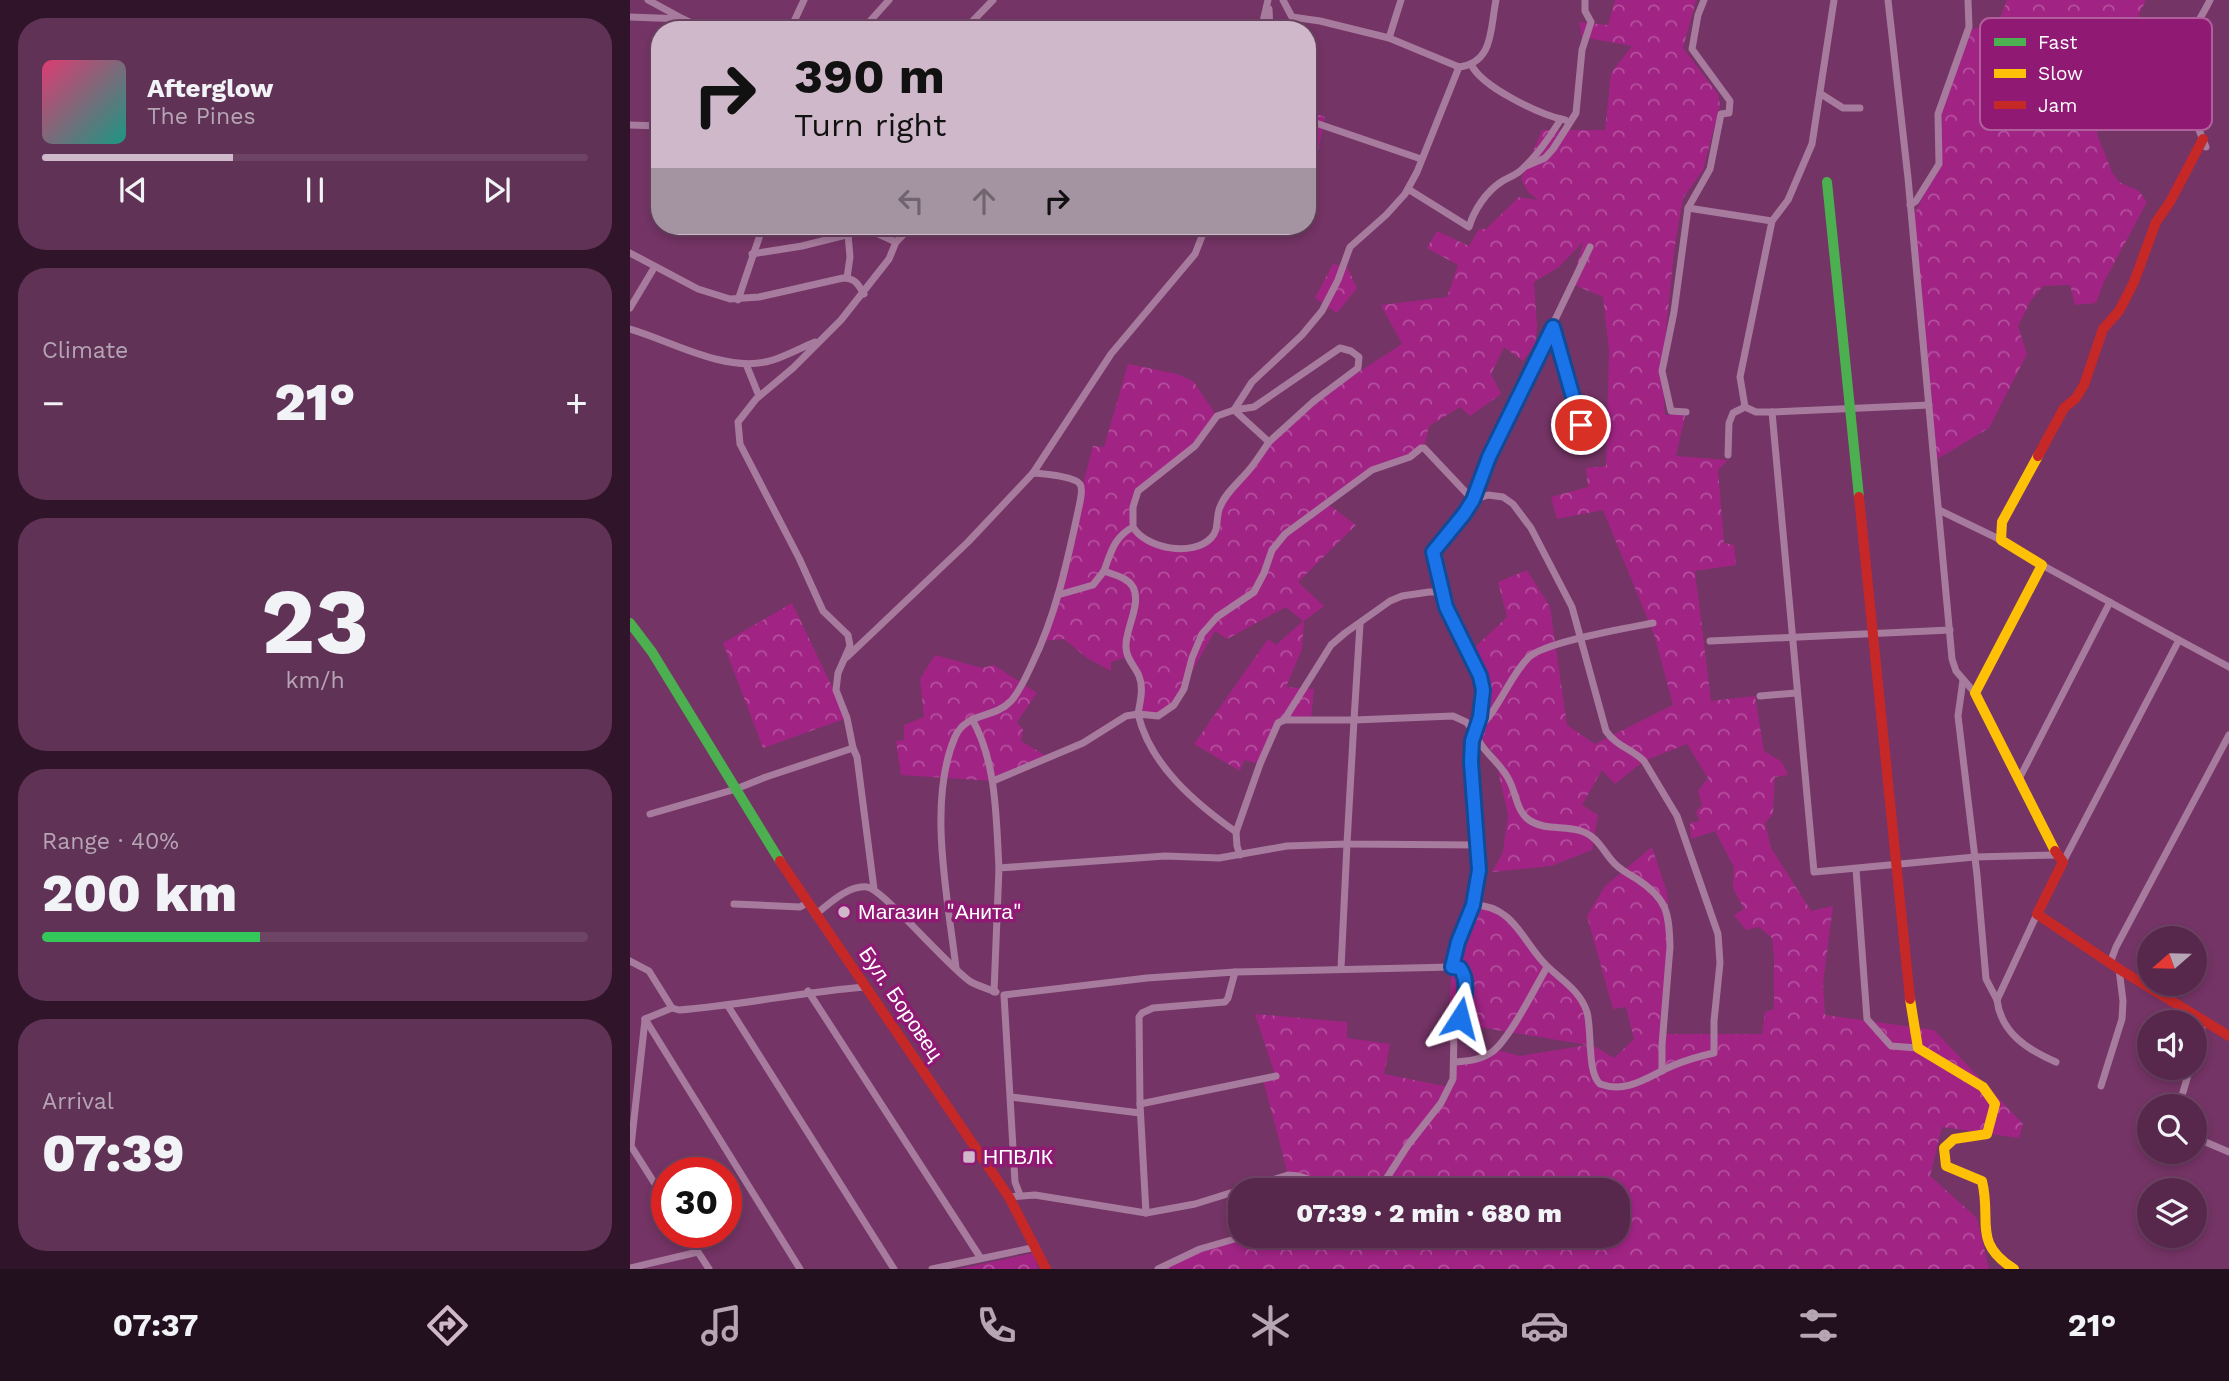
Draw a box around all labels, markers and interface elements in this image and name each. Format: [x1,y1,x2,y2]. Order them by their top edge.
legend [1980,18,2212,130]
text: Fast [2038,31,2077,54]
text: 390 m [794,47,945,105]
icon: right [679,49,770,140]
text: Slow [2038,62,2083,85]
text: Afterglow [147,73,273,103]
text: Jam [2038,94,2077,117]
text: The Pines [147,103,256,130]
text: Turn right [794,106,946,144]
icon: previous [114,171,152,209]
icon: pause [296,171,334,209]
icon: next [478,171,516,209]
icon: left [892,182,930,220]
icon: ahead [965,182,1003,220]
icon: right [1038,182,1076,220]
text: Climate [42,337,128,364]
text: 21° [275,372,355,433]
text: − [42,381,65,425]
text: + [565,381,588,425]
pin [1551,395,1611,455]
icon: arrive [1562,406,1600,444]
text: 23 [261,568,369,675]
text: km/h [285,667,345,694]
text: Range · 40% [42,828,179,855]
text: 200 km [42,863,237,924]
place label: Магазин "Анита" [858,899,1022,924]
marker: Магазин "Анита" [836,904,852,920]
north arrow [2137,926,2207,996]
map controls [2137,926,2207,1248]
street label: Бул. Боровец [854,942,949,1065]
position arrow [1423,981,1497,1055]
button: sound [2137,1010,2207,1080]
text: Arrival [42,1088,114,1115]
button: search [2137,1094,2207,1164]
text: 07:39 [42,1123,185,1184]
place label: НПВЛК [983,1144,1054,1169]
marker: НПВЛК [961,1149,977,1165]
speed limit sign: 30 [651,1157,742,1248]
button: layers [2137,1178,2207,1248]
text: 07:39 · 2 min · 680 m [1296,1198,1562,1228]
icon: directions [423,1301,472,1350]
icon: music [697,1301,746,1350]
icon: phone [972,1301,1021,1350]
icon: climate [1246,1301,1295,1350]
icon: car [1520,1301,1569,1350]
icon: filters [1794,1301,1843,1350]
text: 07:37 [113,1306,198,1344]
text: 21° [2068,1306,2116,1344]

